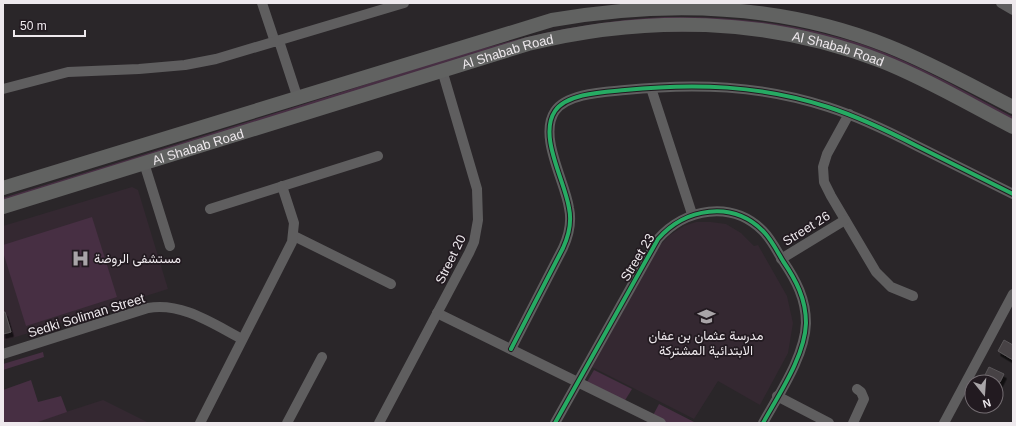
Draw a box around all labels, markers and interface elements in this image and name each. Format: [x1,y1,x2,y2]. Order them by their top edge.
scale bar [14,12,85,38]
text: 50 m [20,19,47,33]
street label: Al Shabab Road [791,28,886,69]
street label: Al Shabab Road [460,31,555,72]
street label: Al Shabab Road [151,126,245,168]
street label: Street 26 [780,208,833,249]
street label: Street 23 [617,231,657,284]
street label: Street 20 [432,232,469,286]
hospital icon: مستشفى الروضة [71,248,91,268]
place label: مستشفى الروضة [94,251,181,267]
street label: Sedki Soliman Street [26,290,147,340]
school or university icon: مدرسة عثمان بن عفان الابتدائية المشتركة [696,306,716,326]
place label: مدرسة عثمان بن عفان الابتدائية المشتركة [649,328,763,359]
north arrow [964,374,1004,414]
text: N [981,397,992,410]

